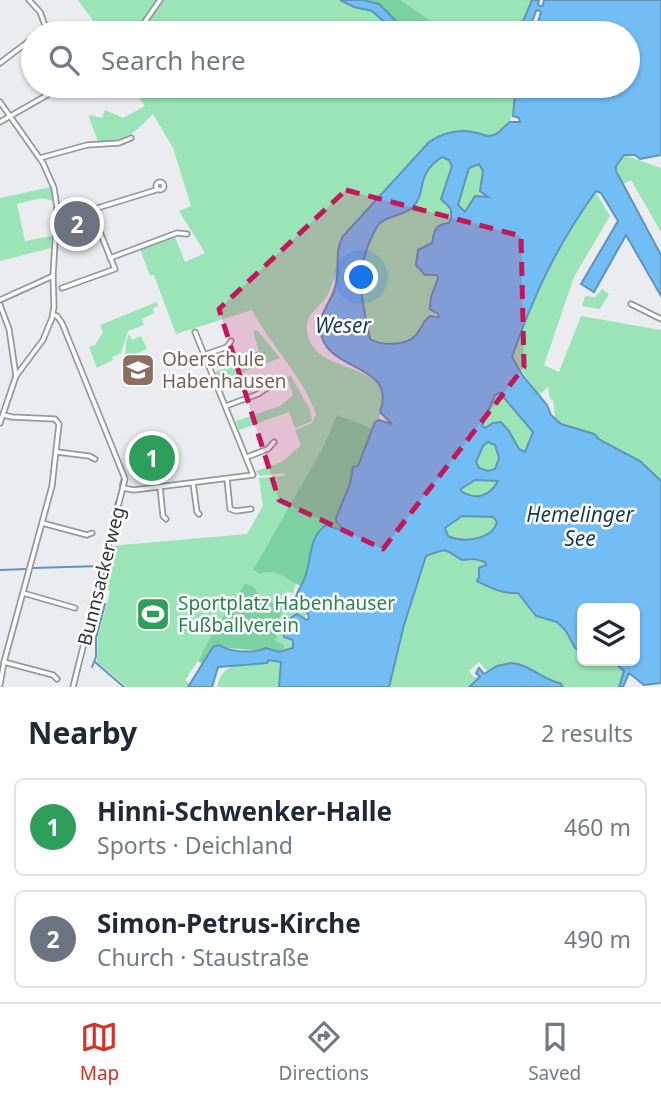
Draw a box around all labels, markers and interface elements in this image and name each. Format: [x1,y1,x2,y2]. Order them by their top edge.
search box [21,21,640,98]
icon: search [45,41,83,79]
text: Search here [101,42,246,78]
pin: 2 [54,198,100,250]
your location [344,260,378,294]
water label: Weser [315,311,373,339]
place label: Oberschule Habenhausen [162,346,287,394]
school or university icon: Oberschule Habenhausen [119,351,157,389]
pin: 1 [129,432,175,484]
water label: Hemelinger See [526,500,635,552]
street label: Bunnsackerweg [71,504,131,648]
place label: Sportplatz Habenhauser Fußballverein [178,590,395,638]
sports icon: Sportplatz Habenhauser Fußballverein [134,595,172,633]
map controls [577,603,640,666]
button: layers [577,603,640,666]
text: Nearby [28,712,137,753]
text: 2 results [541,717,633,749]
text: Hinni-Schwenker-Halle [97,793,392,829]
text: 1 [46,811,60,843]
text: 460 m [564,811,631,843]
text: Sports · Deichland [97,829,293,861]
text: Simon-Petrus-Kirche [97,905,361,941]
text: 2 [46,923,60,955]
text: 490 m [564,923,631,955]
text: Church · Staustraße [97,941,309,973]
tab: Map [80,1018,119,1086]
tab: Directions [279,1018,369,1086]
tab: Saved [528,1018,581,1086]

